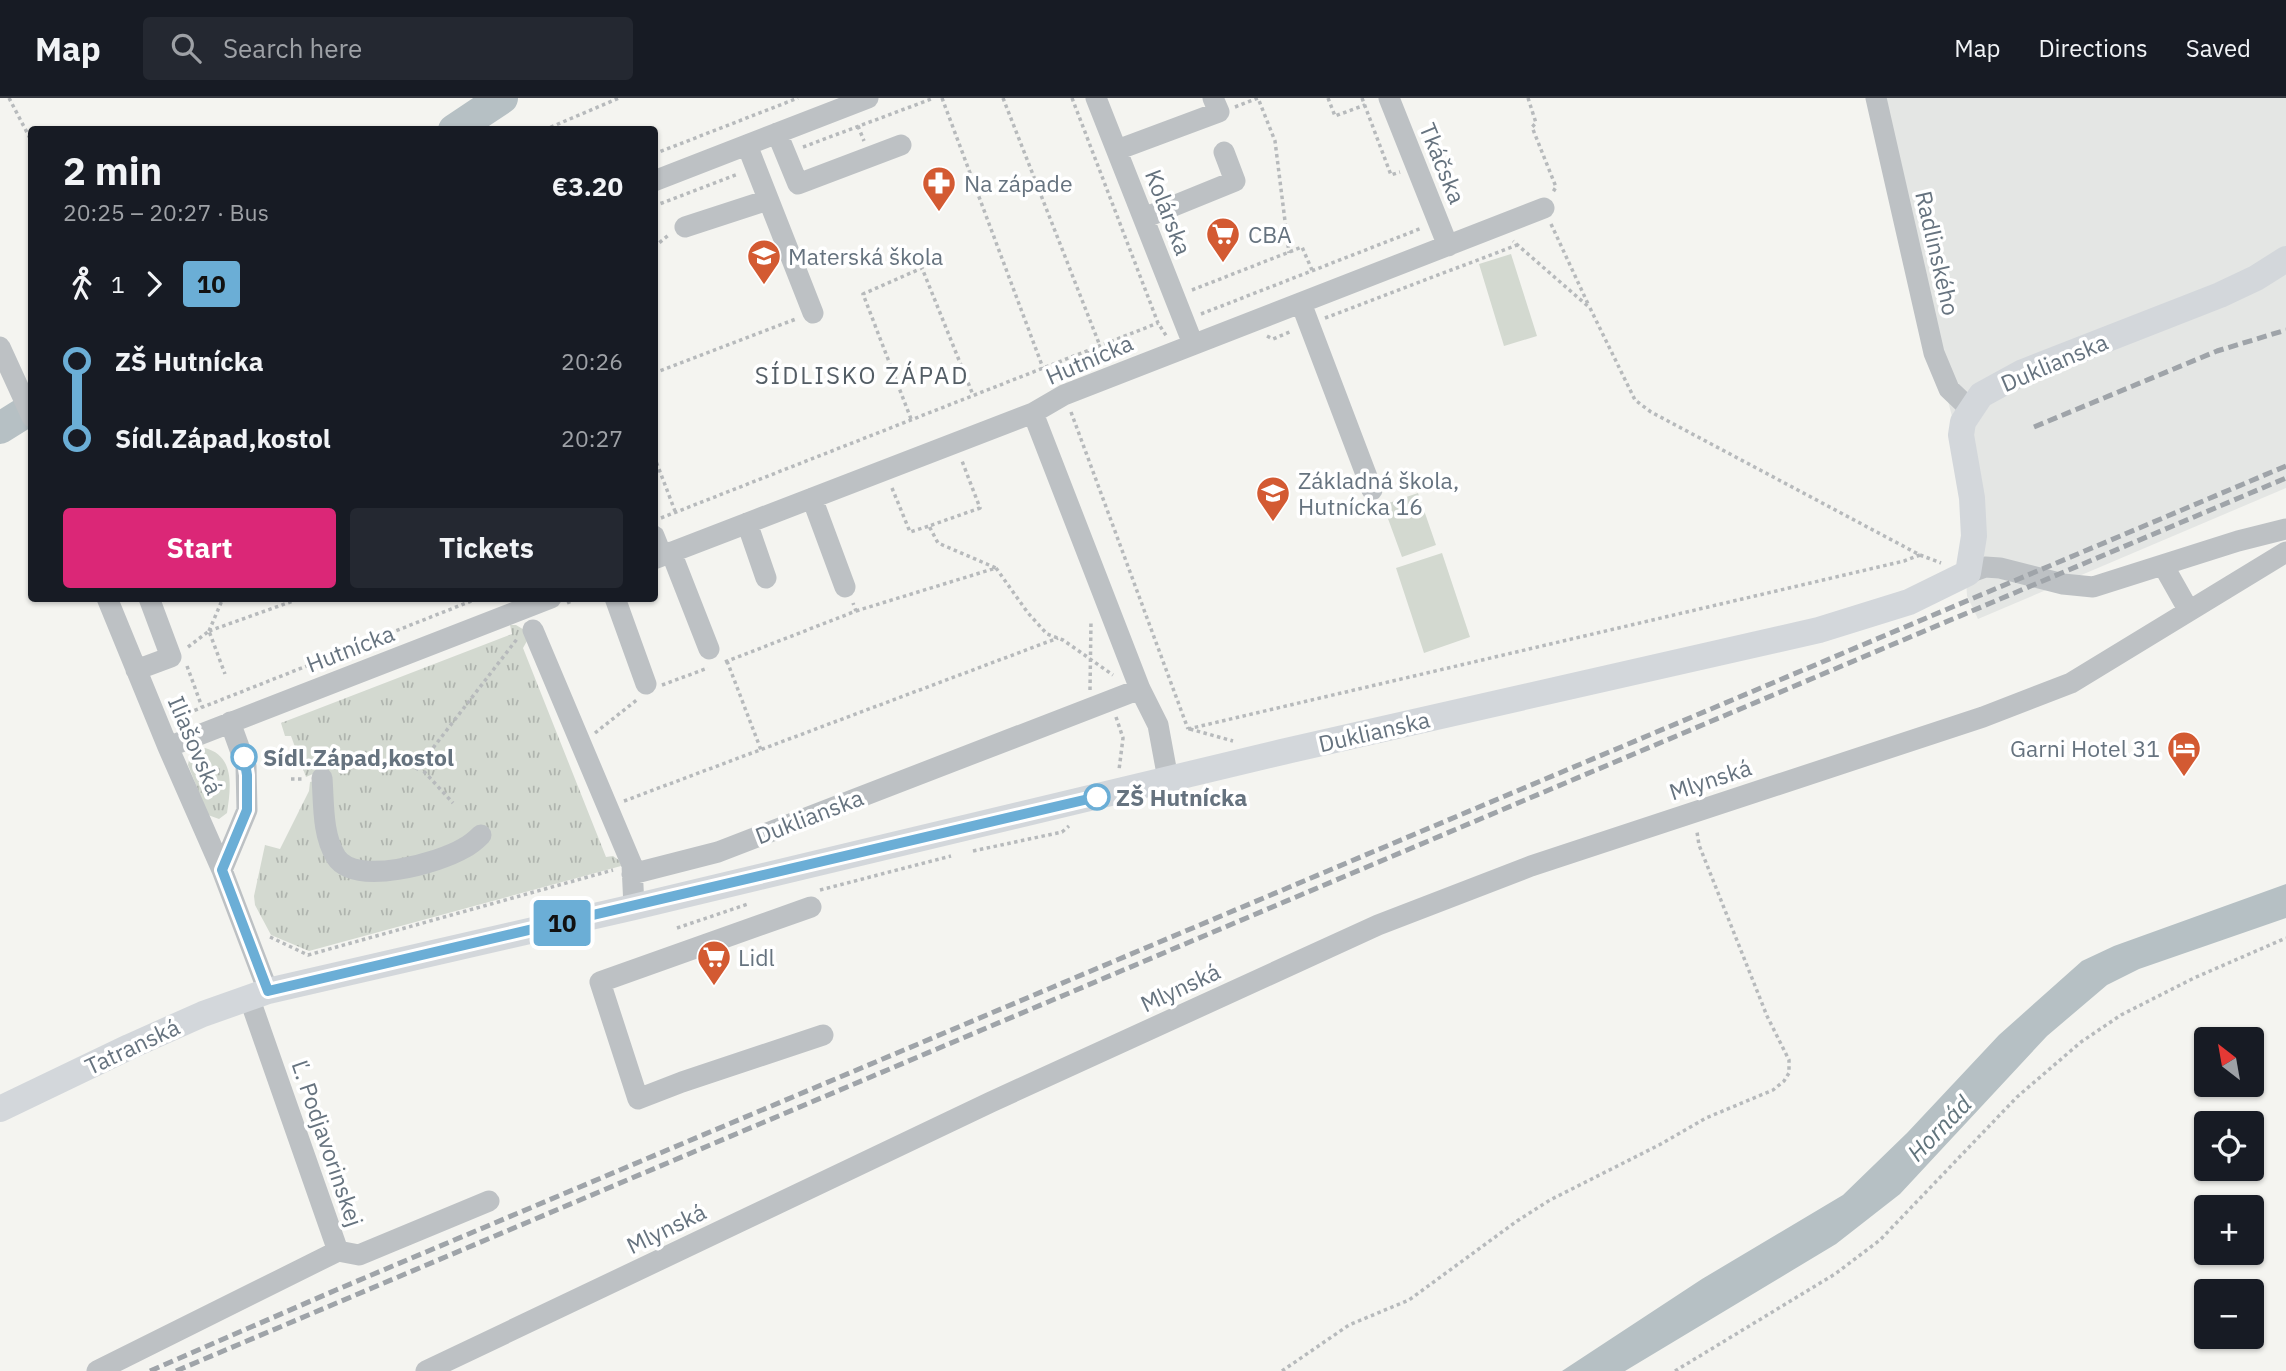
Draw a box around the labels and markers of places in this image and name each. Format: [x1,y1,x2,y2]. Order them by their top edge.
pharmacy icon: Na západe [920,164,958,213]
place label: Na západe [964,168,1073,198]
supermarket icon: CBA [1204,215,1242,264]
place label: CBA [1248,219,1292,249]
school or university icon: Materská škola [745,237,783,286]
place label: Materská škola [788,241,943,271]
place label: Základná škola, Hutnícka 16 [1298,465,1459,521]
school or university icon: Základná škola, Hutnícka 16 [1254,474,1292,523]
hotel icon: Garni Hotel 31 [2165,729,2203,778]
place label: Garni Hotel 31 [2010,733,2160,763]
place label: Sídl.Západ,kostol [263,742,454,772]
marker: Sídl.Západ,kostol [231,744,257,770]
place label: ZŠ Hutnícka [1116,782,1247,812]
marker: ZŠ Hutnícka [1084,784,1110,810]
supermarket icon: Lidl [695,938,733,987]
place label: Lidl [738,942,775,972]

